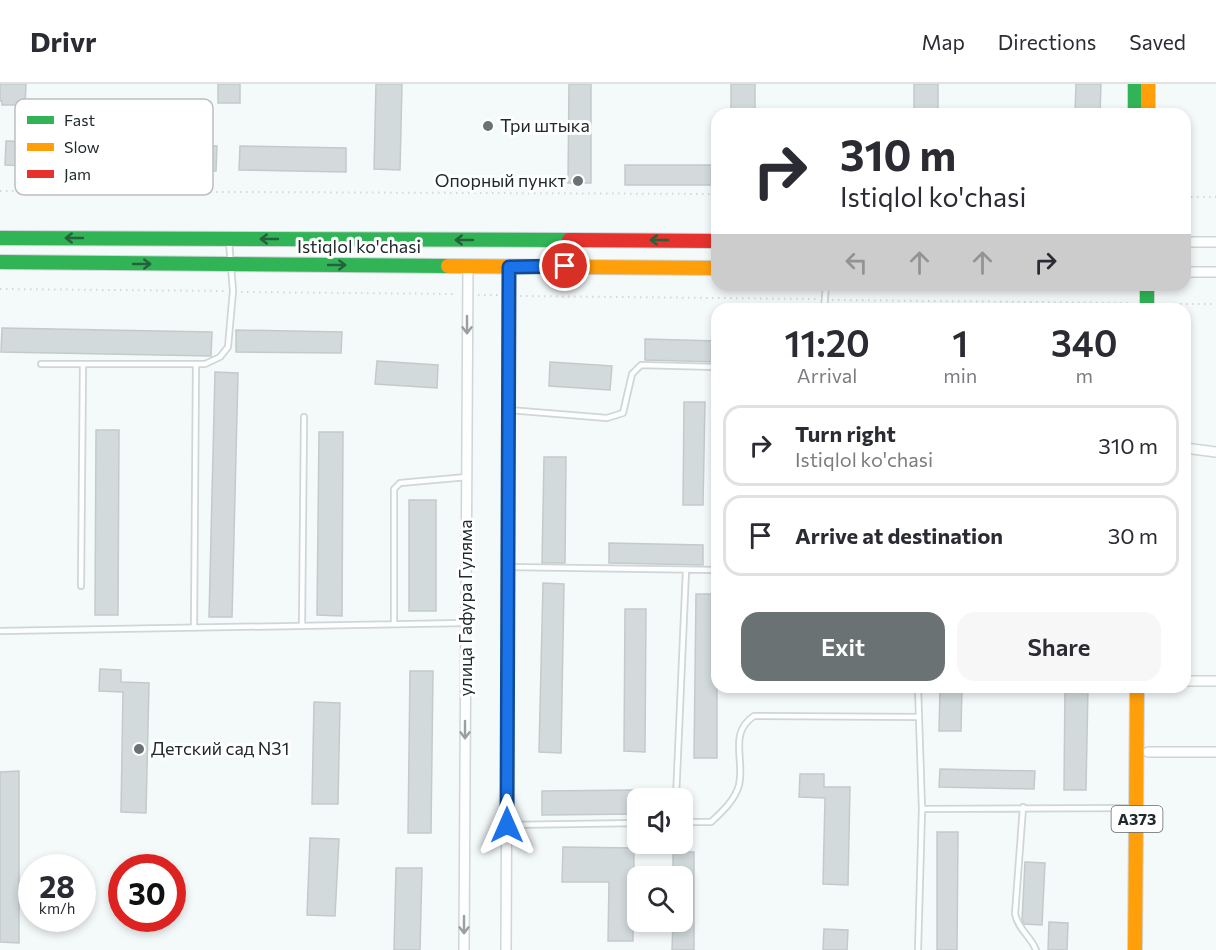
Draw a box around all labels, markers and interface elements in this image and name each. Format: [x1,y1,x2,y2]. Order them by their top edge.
text: Drivr [30,24,97,58]
text: Map [922,29,965,54]
text: Directions [998,29,1096,54]
text: Saved [1129,29,1186,54]
legend [15,99,213,195]
text: Fast [64,110,95,129]
place label: Три штыка [500,114,590,136]
marker: Три штыка [481,119,495,133]
text: 310 m [840,128,956,180]
icon: right [741,132,819,210]
text: Slow [64,137,100,156]
text: Jam [64,164,91,183]
place label: Опорный пункт [435,169,567,191]
marker: Опорный пункт [571,174,585,188]
text: Istiqlol ko'chasi [840,180,1026,213]
one-way arrow [64,232,84,244]
one-way arrow [259,233,279,245]
one-way arrow [454,234,474,246]
one-way arrow [649,234,669,246]
street label: Istiqlol ko'chasi [297,235,421,257]
pin [539,240,590,291]
icon: left [840,246,873,279]
icon: ahead [903,246,936,279]
icon: ahead [966,246,999,279]
icon: right [1029,246,1062,279]
icon: arrive [548,249,581,282]
one-way arrow [132,258,152,269]
one-way arrow [327,259,347,271]
one-way arrow [461,314,473,334]
text: 11:20 [785,320,870,364]
text: 1 [952,320,968,364]
text: 340 [1051,320,1117,364]
text: Arrival [797,363,857,387]
text: min [943,363,977,387]
text: m [1075,363,1093,387]
text: Turn right [795,420,896,447]
icon: right [744,429,777,462]
text: 310 m [1098,432,1158,459]
text: Istiqlol ko'chasi [795,447,933,471]
icon: arrive [744,519,777,552]
street label: улица Гафура Гуляма [454,520,476,696]
text: Arrive at destination [795,522,1003,549]
text: 30 m [1108,522,1158,549]
button: Exit [741,612,945,681]
button: Share [957,612,1161,681]
one-way arrow [459,719,471,739]
place label: Детский сад N31 [151,737,289,759]
marker: Детский сад N31 [132,742,146,756]
map controls [627,788,693,932]
button: sound [627,788,693,854]
position arrow [475,793,539,857]
road number: A373 [1112,806,1162,832]
speed limit sign: 30 [108,854,186,932]
button: search [627,866,693,932]
text: 28 [39,867,75,904]
text: km/h [39,899,75,917]
one-way arrow [458,914,470,934]

